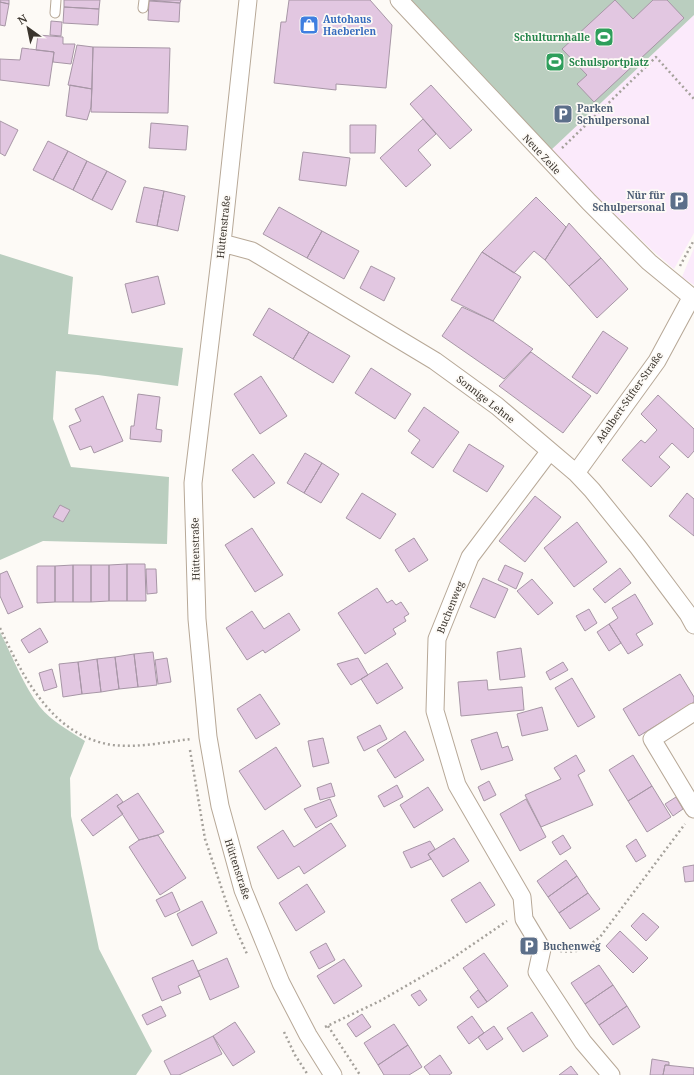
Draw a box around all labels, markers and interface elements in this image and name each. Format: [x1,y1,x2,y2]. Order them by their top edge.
north arrow [8,8,48,48]
text: N [15,10,30,28]
place label: Autohaus Haeberlen [323,12,377,38]
shop icon: Autohaus Haeberlen [298,14,320,36]
sports icon: Schulturnhalle [593,26,615,48]
place label: Schulturnhalle [514,30,590,44]
sports icon: Schulsportplatz [544,51,566,73]
place label: Schulsportplatz [569,55,649,69]
place label: Parken Schulpersonal [577,101,650,127]
parking icon: Parken Schulpersonal [552,103,574,125]
street label: Neue Zeile [520,131,564,177]
place label: Nür für Schulpersonal [593,188,666,214]
parking icon: Nür für Schulpersonal [668,190,690,212]
street label: Hüttenstraße [213,195,233,259]
street label: Adalbert-Stifter-Straße [592,349,666,445]
street label: Sonnige Lehne [454,372,518,426]
street label: Hüttenstraße [187,517,203,581]
street label: Buchenweg [433,578,467,635]
street label: Hüttenstraße [222,837,254,901]
parking icon: Buchenweg [518,935,540,957]
place label: Buchenweg [543,939,601,953]

